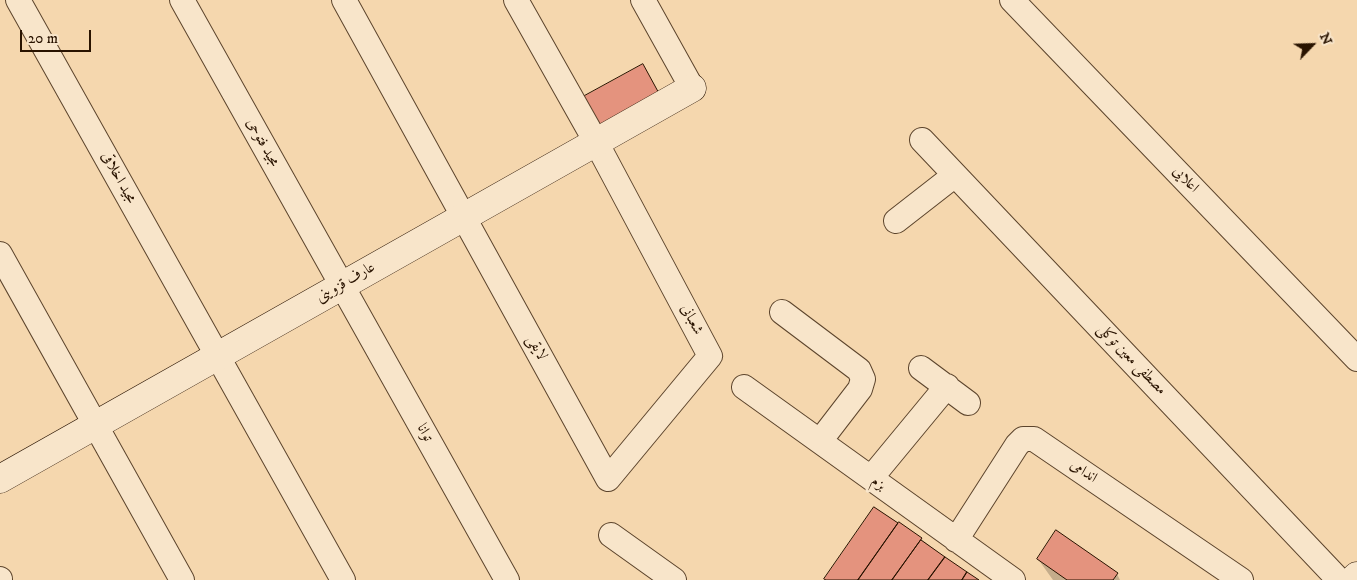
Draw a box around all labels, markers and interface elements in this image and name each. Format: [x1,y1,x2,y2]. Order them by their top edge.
scale bar [22,20,94,52]
north arrow [1287,20,1337,70]
text: 20 m [28,29,58,48]
text: N [1315,30,1336,48]
street label: مجید فتوحی [241,116,283,170]
street label: مجید اخلاقی [96,149,140,207]
street label: اعلایی [1168,163,1202,197]
street label: عارف قزوینی [313,259,379,307]
street label: شعبانی [676,302,706,338]
street label: مصطفی معین توکلی [1093,321,1169,399]
street label: لایقی [522,332,550,364]
street label: توانا [412,421,436,445]
street label: اندامی [1066,456,1100,488]
street label: بزم [867,473,889,495]

